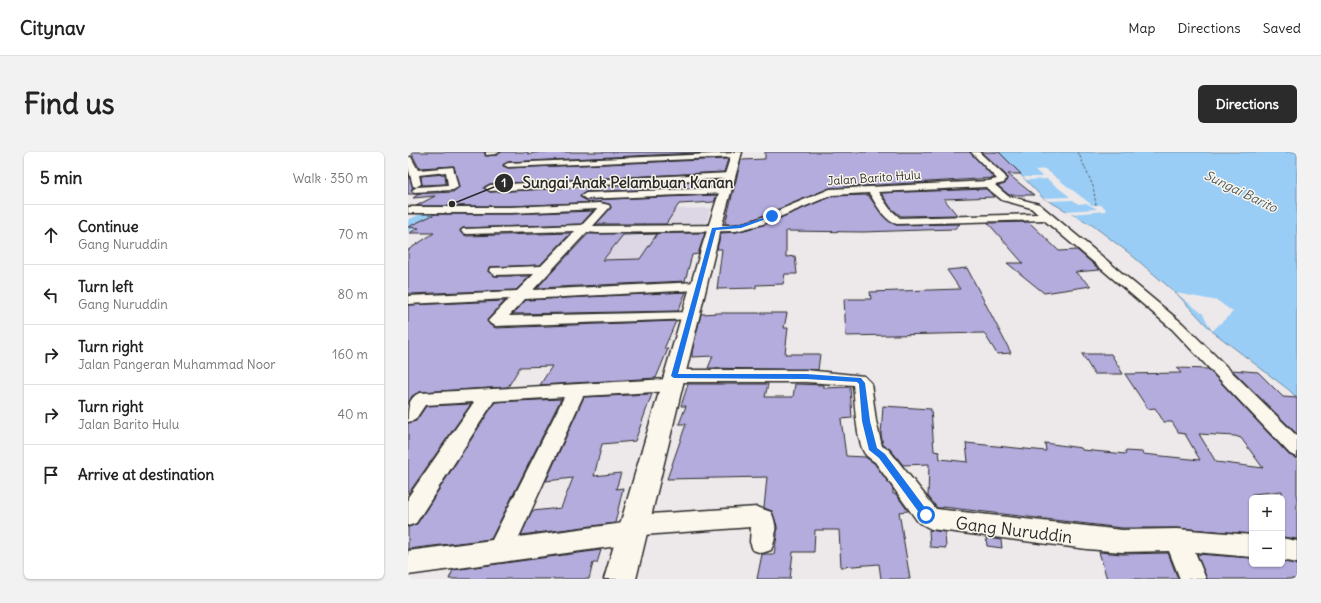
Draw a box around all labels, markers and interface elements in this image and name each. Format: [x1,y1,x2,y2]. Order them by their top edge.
text: Citynav [20,16,85,40]
text: Map [1128,19,1155,37]
text: Directions [1177,19,1241,37]
text: Saved [1263,19,1301,37]
button: Directions [1198,85,1297,123]
text: Find us [24,86,115,122]
text: 5 min [40,167,82,189]
street label: Jalan Barito Hulu [827,167,921,188]
water label: Sungai Barito [1202,167,1281,217]
text: Walk · 350 m [293,170,368,187]
callout: Sungai Anak Pelambuan Kanan [494,170,741,197]
text: Sungai Anak Pelambuan Kanan [523,173,734,193]
text: 1 [502,175,506,190]
route end [763,207,781,225]
text: Continue [78,217,139,236]
icon: ahead [40,224,62,246]
text: 70 m [339,226,368,243]
text: Gang Nuruddin [78,236,168,253]
text: Turn left [78,277,133,296]
icon: left [40,284,62,306]
text: 80 m [337,286,368,303]
text: Gang Nuruddin [78,296,168,313]
text: Turn right [78,337,143,356]
icon: right [40,344,62,366]
text: 160 m [332,346,368,363]
text: Jalan Pangeran Muhammad Noor [78,356,276,373]
text: Turn right [78,397,143,416]
icon: right [40,404,62,426]
text: 40 m [337,406,368,423]
text: Jalan Barito Hulu [78,416,179,433]
icon: arrive [40,464,62,486]
text: Arrive at destination [78,465,214,484]
map controls [1249,495,1285,567]
button: + [1249,495,1285,531]
route start [917,506,935,524]
street label: Gang Nuruddin [954,512,1074,548]
button: − [1249,531,1285,567]

